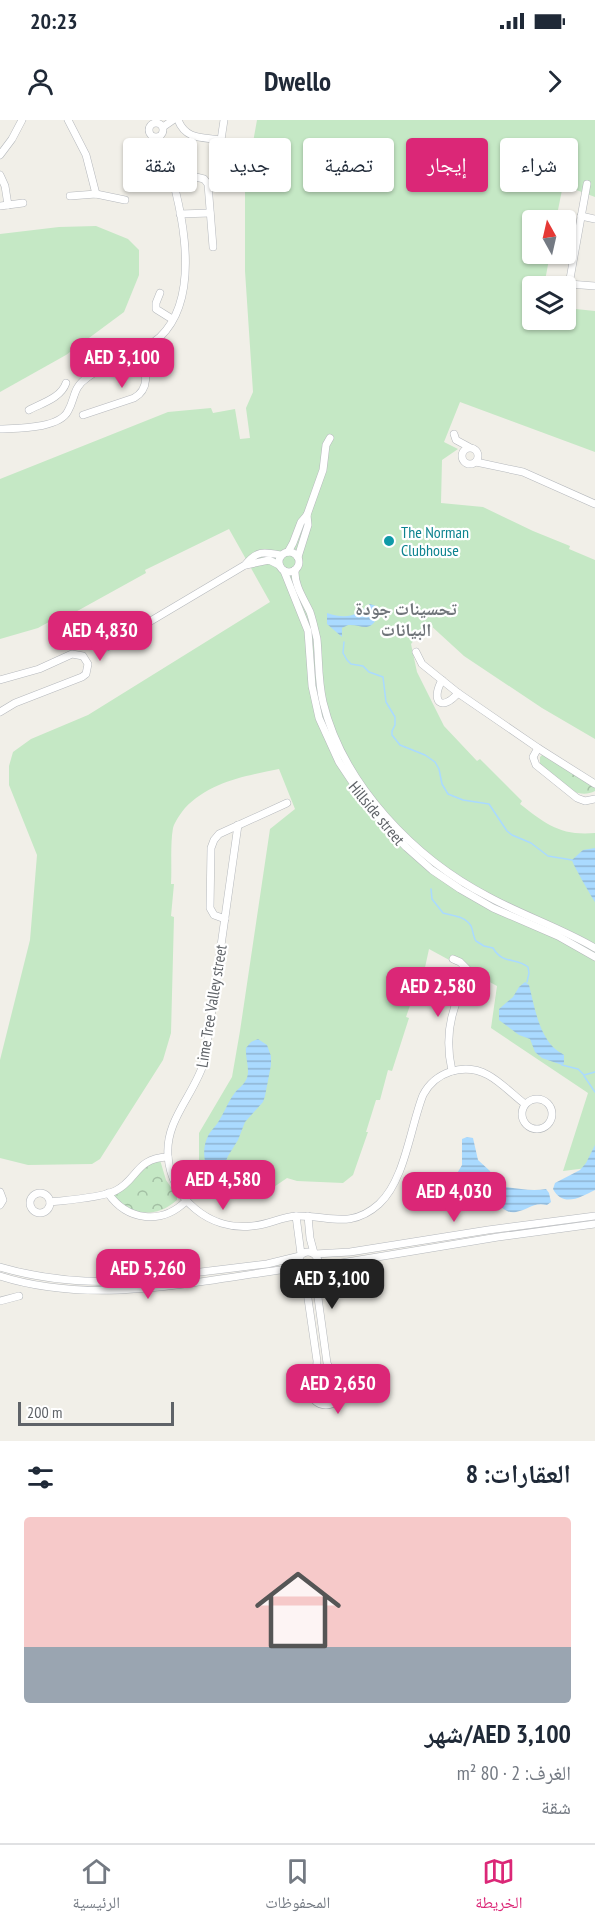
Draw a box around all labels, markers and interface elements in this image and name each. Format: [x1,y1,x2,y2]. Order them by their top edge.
text: 20:23 [30,7,78,35]
text: Dwello [264,64,331,98]
icon: person [24,65,57,98]
icon: forward [538,65,571,98]
chip: شقة [123,138,197,192]
chip: جديد [209,138,291,192]
chip: تصفية [303,138,394,192]
chip: إيجار [406,138,488,192]
chip: شراء [500,138,578,192]
north arrow [522,210,576,264]
map controls [522,210,576,330]
button: layers [522,276,576,330]
pin: AED 3,100 [53,338,191,389]
text: AED 3,100 [84,344,160,370]
place label: The Norman Clubhouse [401,522,469,560]
marker: The Norman Clubhouse [382,534,396,548]
district label: تحسينات جودة البيانات [355,597,457,641]
pin: AED 4,830 [31,611,169,662]
text: AED 4,830 [62,617,138,643]
street label: Hillside street [345,777,410,849]
street label: Lime Tree Valley street [191,943,231,1069]
pin: AED 2,580 [369,967,507,1018]
text: AED 2,580 [400,973,476,999]
pin: AED 4,580 [154,1160,292,1211]
text: AED 4,580 [185,1166,261,1192]
pin: AED 4,030 [385,1172,523,1223]
text: AED 4,030 [416,1178,492,1204]
pin: AED 5,260 [79,1249,217,1300]
text: AED 5,260 [110,1255,186,1281]
pin: AED 3,100 [263,1259,401,1310]
text: AED 3,100 [294,1265,370,1291]
pin: AED 2,650 [269,1364,407,1415]
text: AED 2,650 [300,1370,376,1396]
scale bar [18,1399,174,1426]
text: 200 m [27,1402,62,1422]
text: العقارات: 8 [466,1457,571,1490]
icon: filters [24,1461,57,1494]
icon: home [244,1556,352,1664]
text: AED 3,100/شهر [425,1717,571,1750]
text: الغرف: 2 · 80 m² [457,1760,571,1786]
text: شقة [541,1794,571,1820]
tab: الرئيسية [73,1855,120,1918]
tab: المحفوظات [265,1855,330,1918]
tab: الخريطة [475,1855,522,1918]

